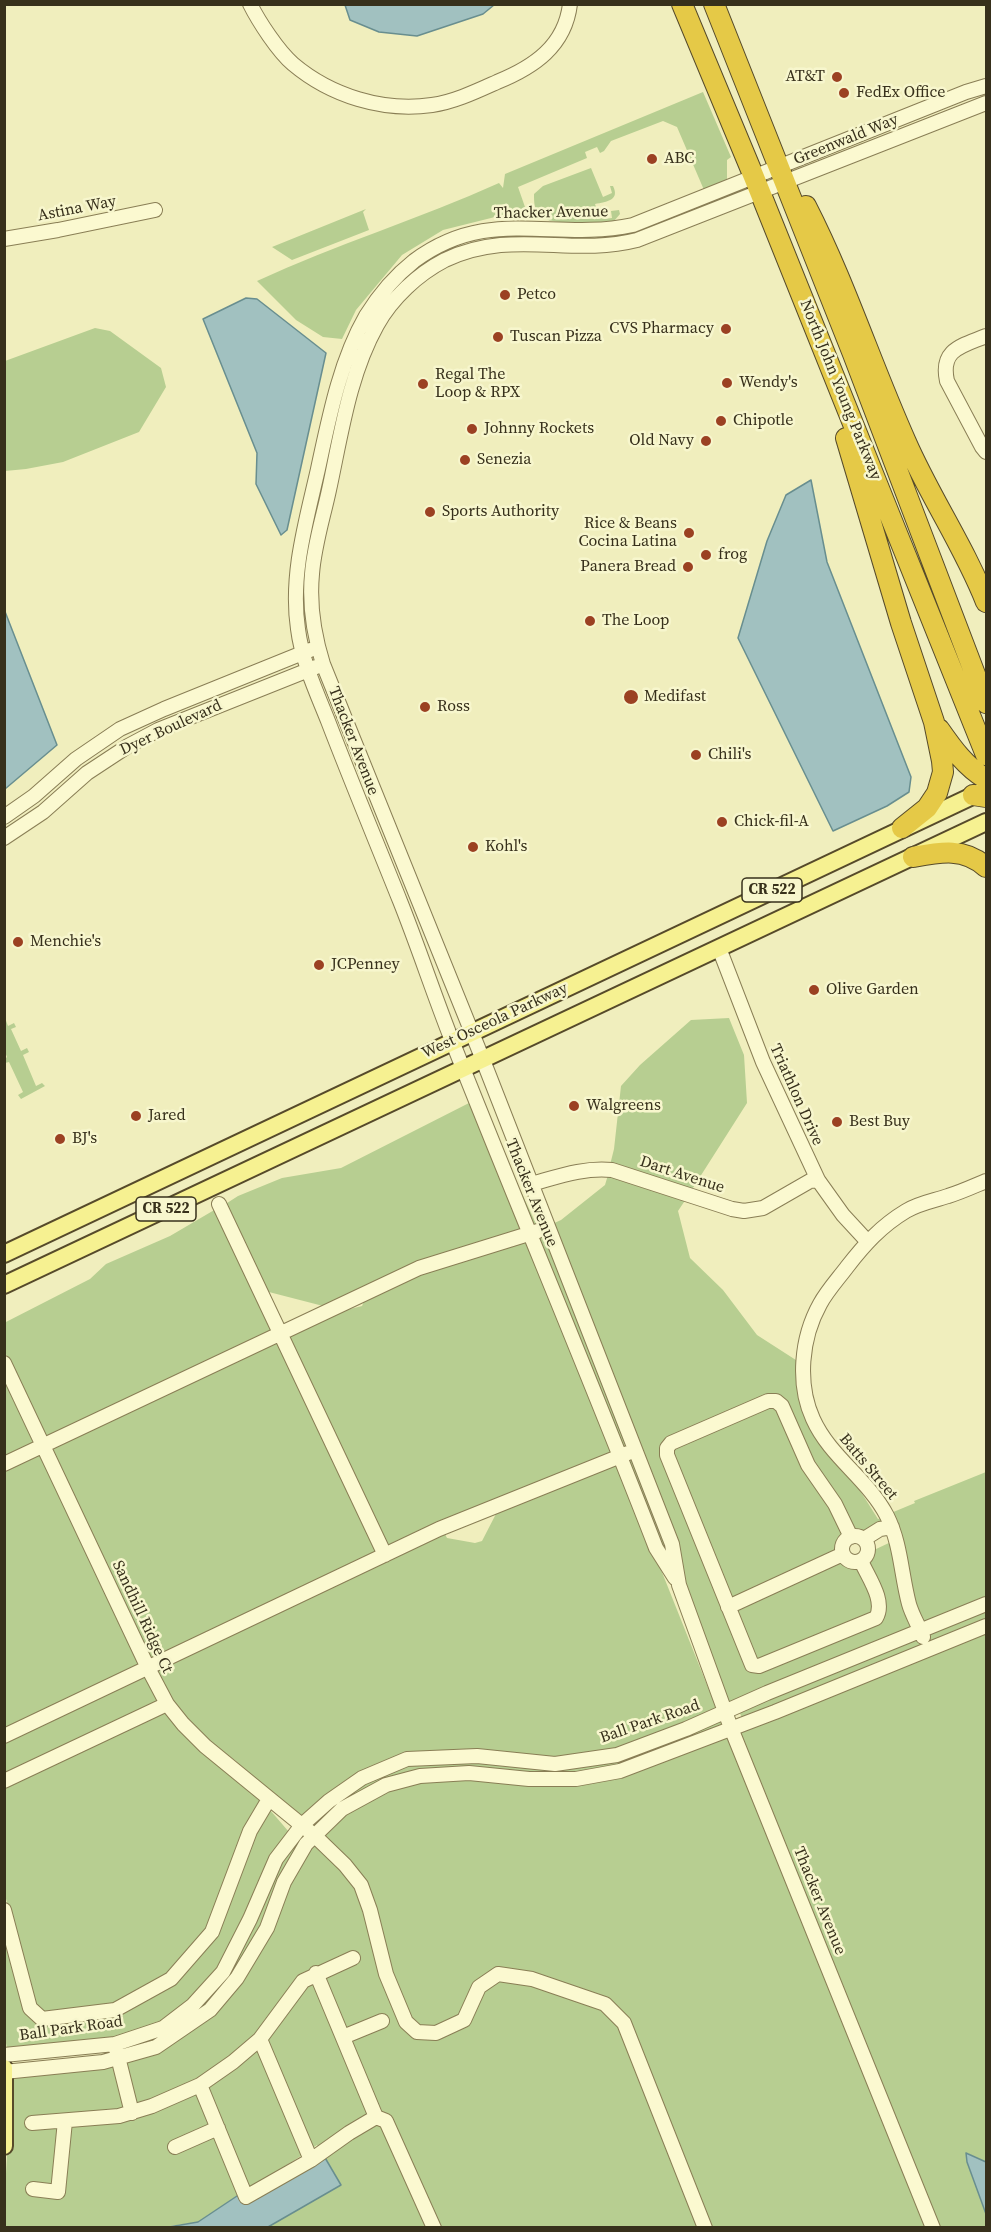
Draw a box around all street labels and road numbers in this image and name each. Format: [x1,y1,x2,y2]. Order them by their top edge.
street label: Greenwald Way [791,110,901,170]
street label: Astina Way [36,192,118,226]
street label: Thacker Avenue [494,202,608,224]
street label: North John Young Parkway [795,297,885,483]
street label: Thacker Avenue [323,684,383,798]
street label: Dyer Boulevard [117,696,225,760]
road number: CR 522 [742,878,802,902]
street label: West Osceola Parkway [419,979,571,1063]
street label: Triathlon Drive [765,1041,827,1149]
street label: Thacker Avenue [501,1136,561,1250]
street label: Dart Avenue [637,1152,727,1198]
road number: CR 522 [136,1197,196,1221]
street label: Batts Street [835,1430,901,1504]
street label: Sandhill Ridge Ct [108,1558,176,1676]
street label: Ball Park Road [598,1696,702,1748]
street label: Thacker Avenue [789,1844,849,1958]
street label: Ball Park Road [18,2012,124,2046]

